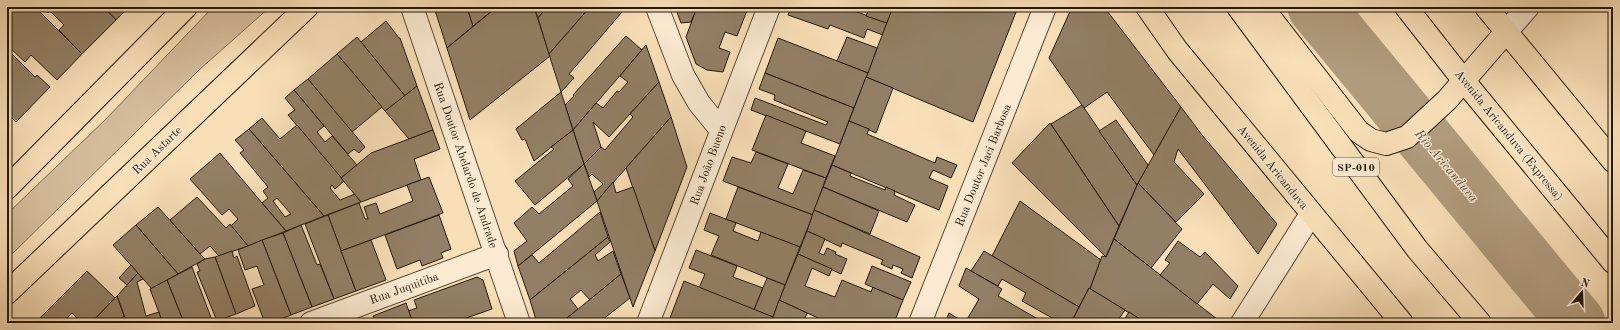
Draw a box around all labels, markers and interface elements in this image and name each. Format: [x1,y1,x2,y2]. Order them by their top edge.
street label: Avenida Aricanduva (Expressa) [1452,67,1565,203]
street label: Rua Doutor Abelardo de Andrade [431,81,499,250]
street label: Rua Doutor Jaci Barbosa [954,102,1014,228]
street label: Rua João Bueno [689,123,729,207]
street label: Avenida Aricanduva [1235,123,1310,212]
street label: Rua Astarte [131,124,185,177]
water label: Rio Aricanduva [1411,127,1480,205]
road number: SP-010 [1333,158,1379,176]
street label: Rua Juquitiba [368,271,440,307]
north arrow [1562,272,1602,312]
text: N [1579,277,1591,291]

